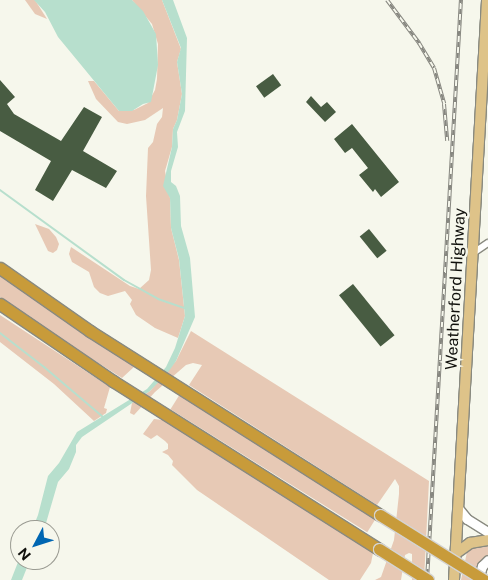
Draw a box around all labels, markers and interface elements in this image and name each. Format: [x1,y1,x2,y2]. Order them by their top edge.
street label: Weatherford Highway [442,207,470,371]
north arrow [10,520,60,570]
text: N [15,545,34,563]

